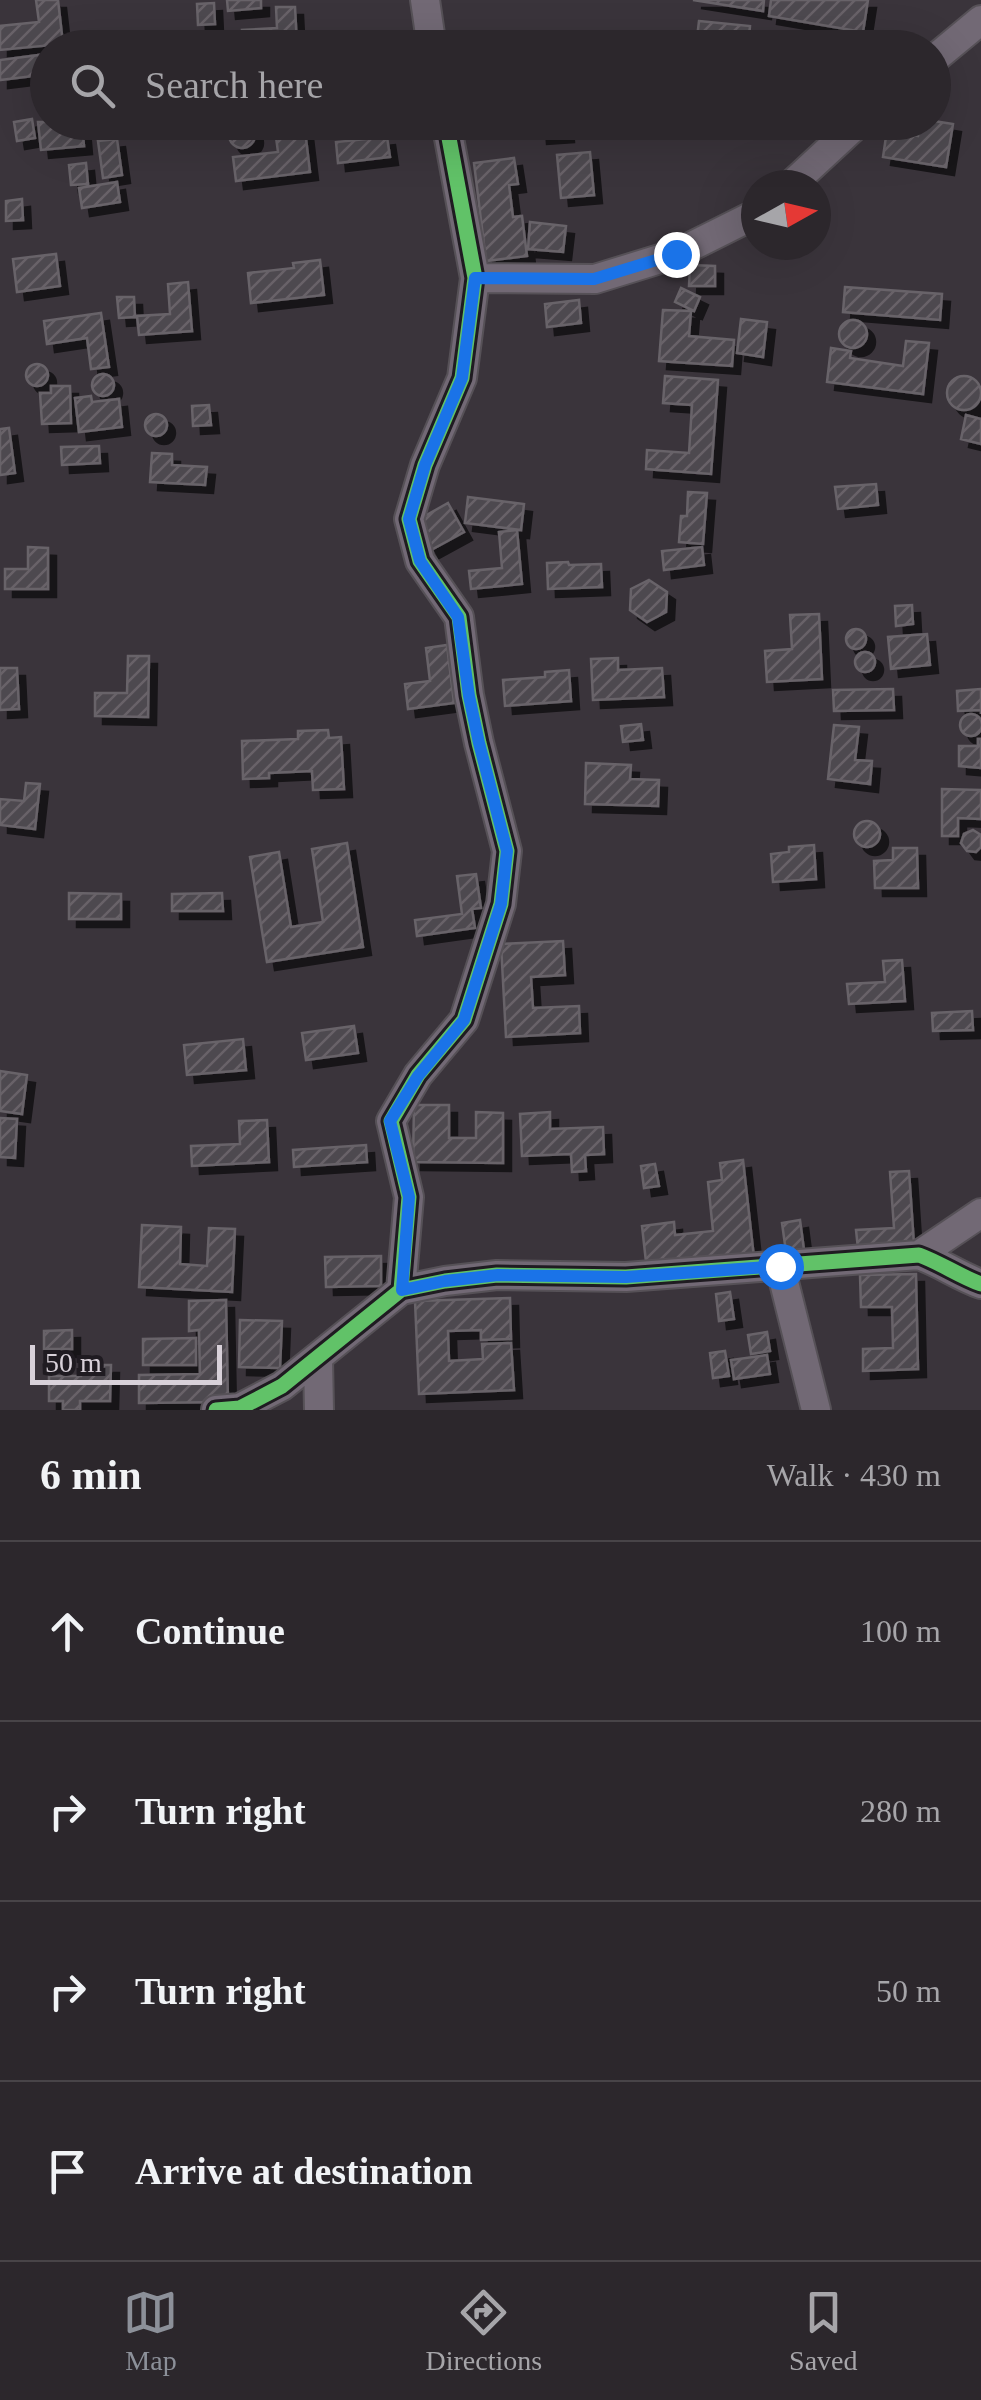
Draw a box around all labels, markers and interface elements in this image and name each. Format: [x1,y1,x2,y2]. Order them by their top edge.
search box [30,30,951,140]
icon: search [65,58,120,113]
text: Search here [145,64,323,106]
north arrow [741,170,831,260]
route end [654,232,700,278]
route start [758,1244,804,1290]
scale bar [30,1340,222,1384]
text: 50 m [45,1347,102,1378]
text: 6 min [40,1452,142,1498]
text: Walk · 430 m [767,1457,941,1493]
icon: ahead [40,1604,95,1659]
text: Continue [135,1610,285,1652]
text: 100 m [860,1613,941,1649]
icon: right [40,1784,95,1839]
text: Turn right [135,1790,306,1832]
text: 280 m [860,1793,941,1829]
icon: right [40,1964,95,2019]
text: Turn right [135,1970,306,2012]
text: 50 m [876,1973,941,2009]
icon: arrive [40,2144,95,2199]
text: Arrive at destination [135,2150,473,2192]
tab: Map [123,2285,178,2377]
tab: Directions [425,2285,542,2377]
tab: Saved [789,2285,858,2377]

